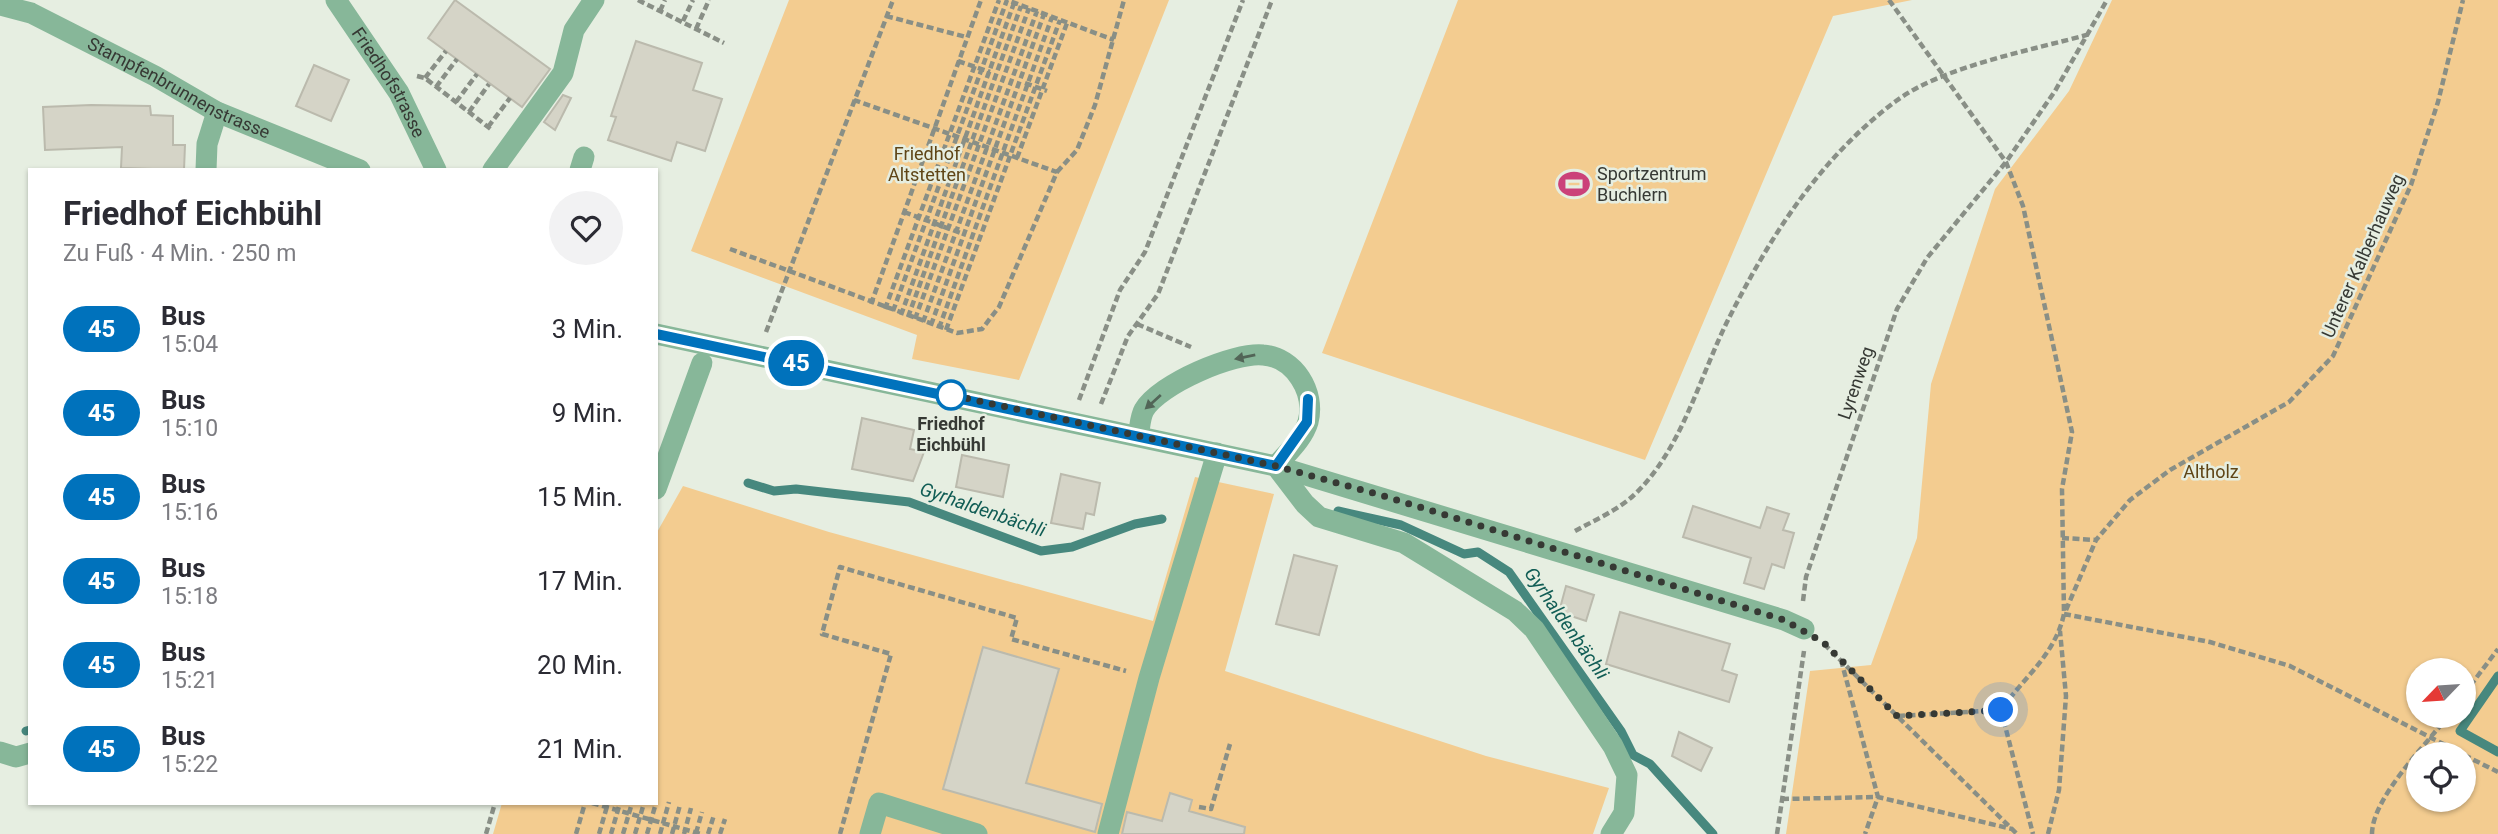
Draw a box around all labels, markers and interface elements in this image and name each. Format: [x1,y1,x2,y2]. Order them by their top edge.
street label: Friedhofstrasse [348,23,430,141]
street label: Stampfenbrunnenstrasse [84,33,273,142]
park label: Friedhof Altstetten [888,143,966,185]
place label: Sportzentrum Buchlern [1597,163,1706,205]
sports icon: Sportzentrum Buchlern [1557,167,1591,201]
street label: Unterer Kalberhauweg [2317,171,2408,341]
button: heart [549,191,623,265]
text: Friedhof Eichbühl [63,194,322,233]
text: Zu Fuß · 4 Min. · 250 m [63,240,296,267]
text: Bus [161,301,206,331]
text: 3 Min. [552,314,623,344]
text: 45 [88,315,115,343]
text: 15:04 [161,331,218,358]
line badge: 45 [764,340,828,386]
street label: Lyrenweg [1833,344,1878,422]
text: 45 [782,349,810,377]
one-way arrow [1234,352,1256,363]
marker: Friedhof Eichbühl [936,380,966,410]
text: Bus [161,385,206,415]
one-way arrow [1144,394,1162,410]
text: 9 Min. [552,398,623,428]
text: 45 [88,399,115,427]
place label: Friedhof Eichbühl [916,413,986,455]
text: 15:10 [161,415,218,442]
park label: Altholz [2183,461,2239,482]
text: Bus [161,469,206,499]
water label: Gyrhaldenbächli [917,477,1049,542]
text: 15 Min. [537,482,623,512]
text: 45 [88,483,115,511]
text: 15:16 [161,499,218,526]
text: Bus [161,553,206,583]
water label: Gyrhaldenbächli [1519,563,1614,684]
text: 17 Min. [537,566,623,596]
text: 45 [88,567,115,595]
text: 15:18 [161,583,218,610]
text: Bus [161,637,206,667]
text: 20 Min. [537,650,623,680]
text: 45 [88,651,115,679]
north arrow [2406,658,2476,728]
map controls [2406,658,2476,812]
text: 15:21 [161,667,218,694]
your location [1983,692,2018,727]
text: Bus [161,721,206,751]
text: 21 Min. [537,734,623,764]
text: 45 [88,735,115,763]
button: locate [2406,742,2476,812]
text: 15:22 [161,751,218,778]

